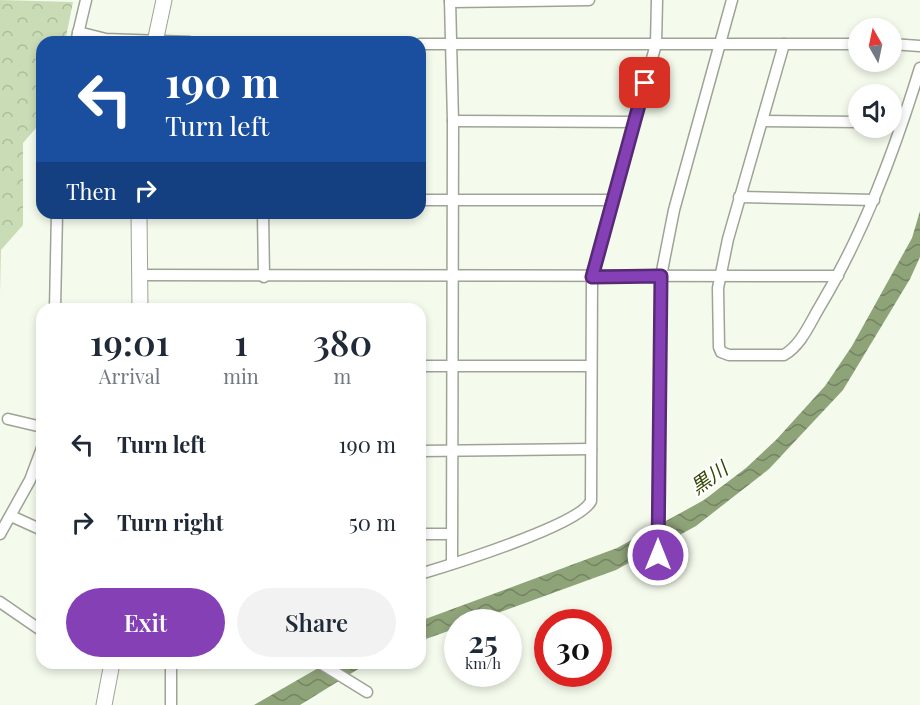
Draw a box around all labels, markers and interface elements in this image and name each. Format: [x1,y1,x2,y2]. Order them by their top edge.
north arrow [848,18,902,72]
map controls [848,18,902,138]
text: 190 m [165,53,279,109]
pin [619,57,670,108]
icon: left [66,60,144,138]
icon: arrive [628,66,661,99]
button: sound [848,84,902,138]
text: Turn left [165,107,269,143]
icon: right [129,174,162,207]
text: Then [66,176,117,206]
text: 19:01 [90,317,169,365]
text: 1 [234,317,248,365]
text: 380 [313,317,372,365]
text: Arrival [99,362,160,389]
text: min [223,362,259,389]
text: m [334,362,351,389]
icon: left [66,428,99,461]
text: Turn left [117,429,206,459]
text: 190 m [338,429,396,459]
water label: 黒川 [684,453,734,499]
icon: right [66,506,99,539]
text: Turn right [117,507,223,537]
text: 50 m [349,507,396,537]
position arrow [626,523,690,587]
button: Exit [66,588,225,657]
button: Share [237,588,396,657]
speed limit sign: 30 [534,609,612,687]
text: 25 [468,621,498,661]
text: km/h [465,653,501,673]

